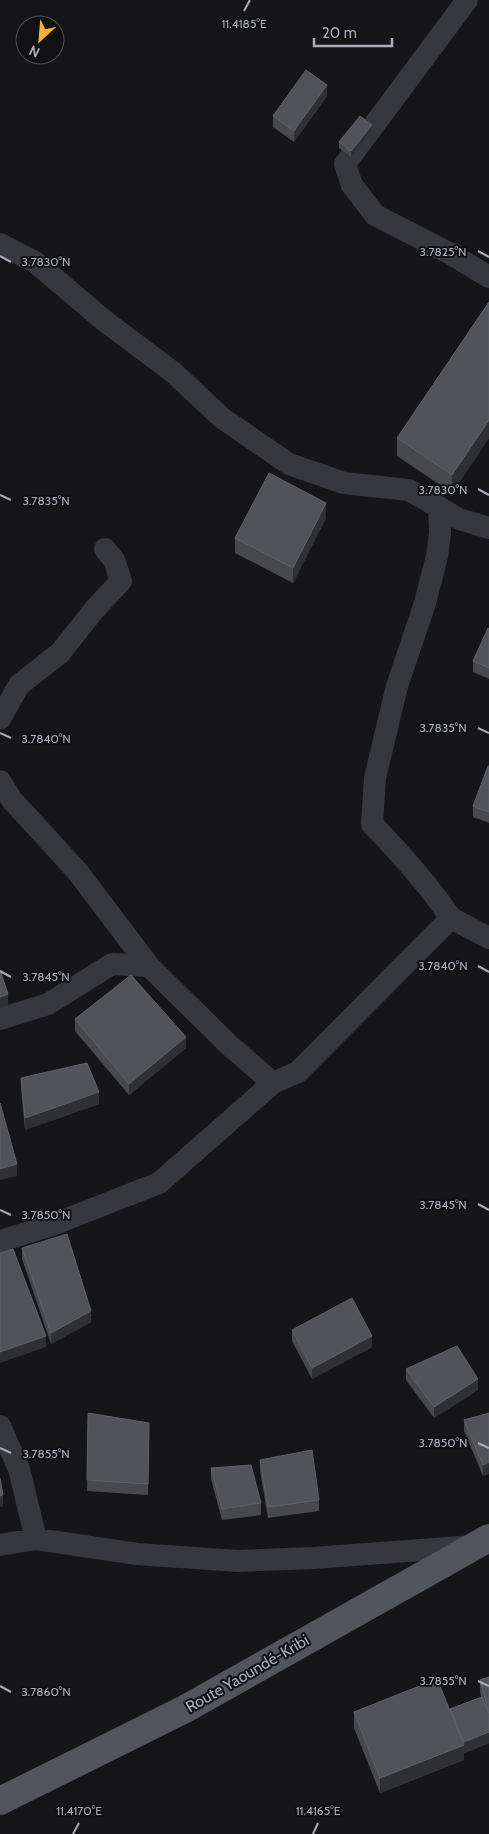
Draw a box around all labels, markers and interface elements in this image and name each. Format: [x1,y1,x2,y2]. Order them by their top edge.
north arrow [15,15,65,65]
scale bar [314,15,392,47]
text: 11.4185°E [221,16,267,31]
text: 20 m [322,24,357,42]
text: N [26,41,43,62]
text: 3.7825°N [419,244,467,259]
text: 3.7830°N [21,254,71,269]
text: 3.7830°N [418,482,468,497]
text: 3.7835°N [22,493,70,508]
text: 3.7835°N [419,720,467,735]
text: 3.7840°N [21,731,71,746]
text: 3.7840°N [418,958,468,973]
text: 3.7845°N [22,969,70,984]
text: 3.7845°N [419,1197,467,1212]
text: 3.7850°N [21,1207,71,1222]
text: 3.7850°N [418,1435,468,1450]
text: 3.7855°N [22,1446,70,1461]
street label: Route Yaoundé-Kribi [182,1630,312,1716]
text: 3.7855°N [419,1673,467,1688]
text: 3.7860°N [21,1684,71,1699]
text: 11.4170°E [56,1803,102,1818]
text: 11.4165°E [296,1803,341,1818]

